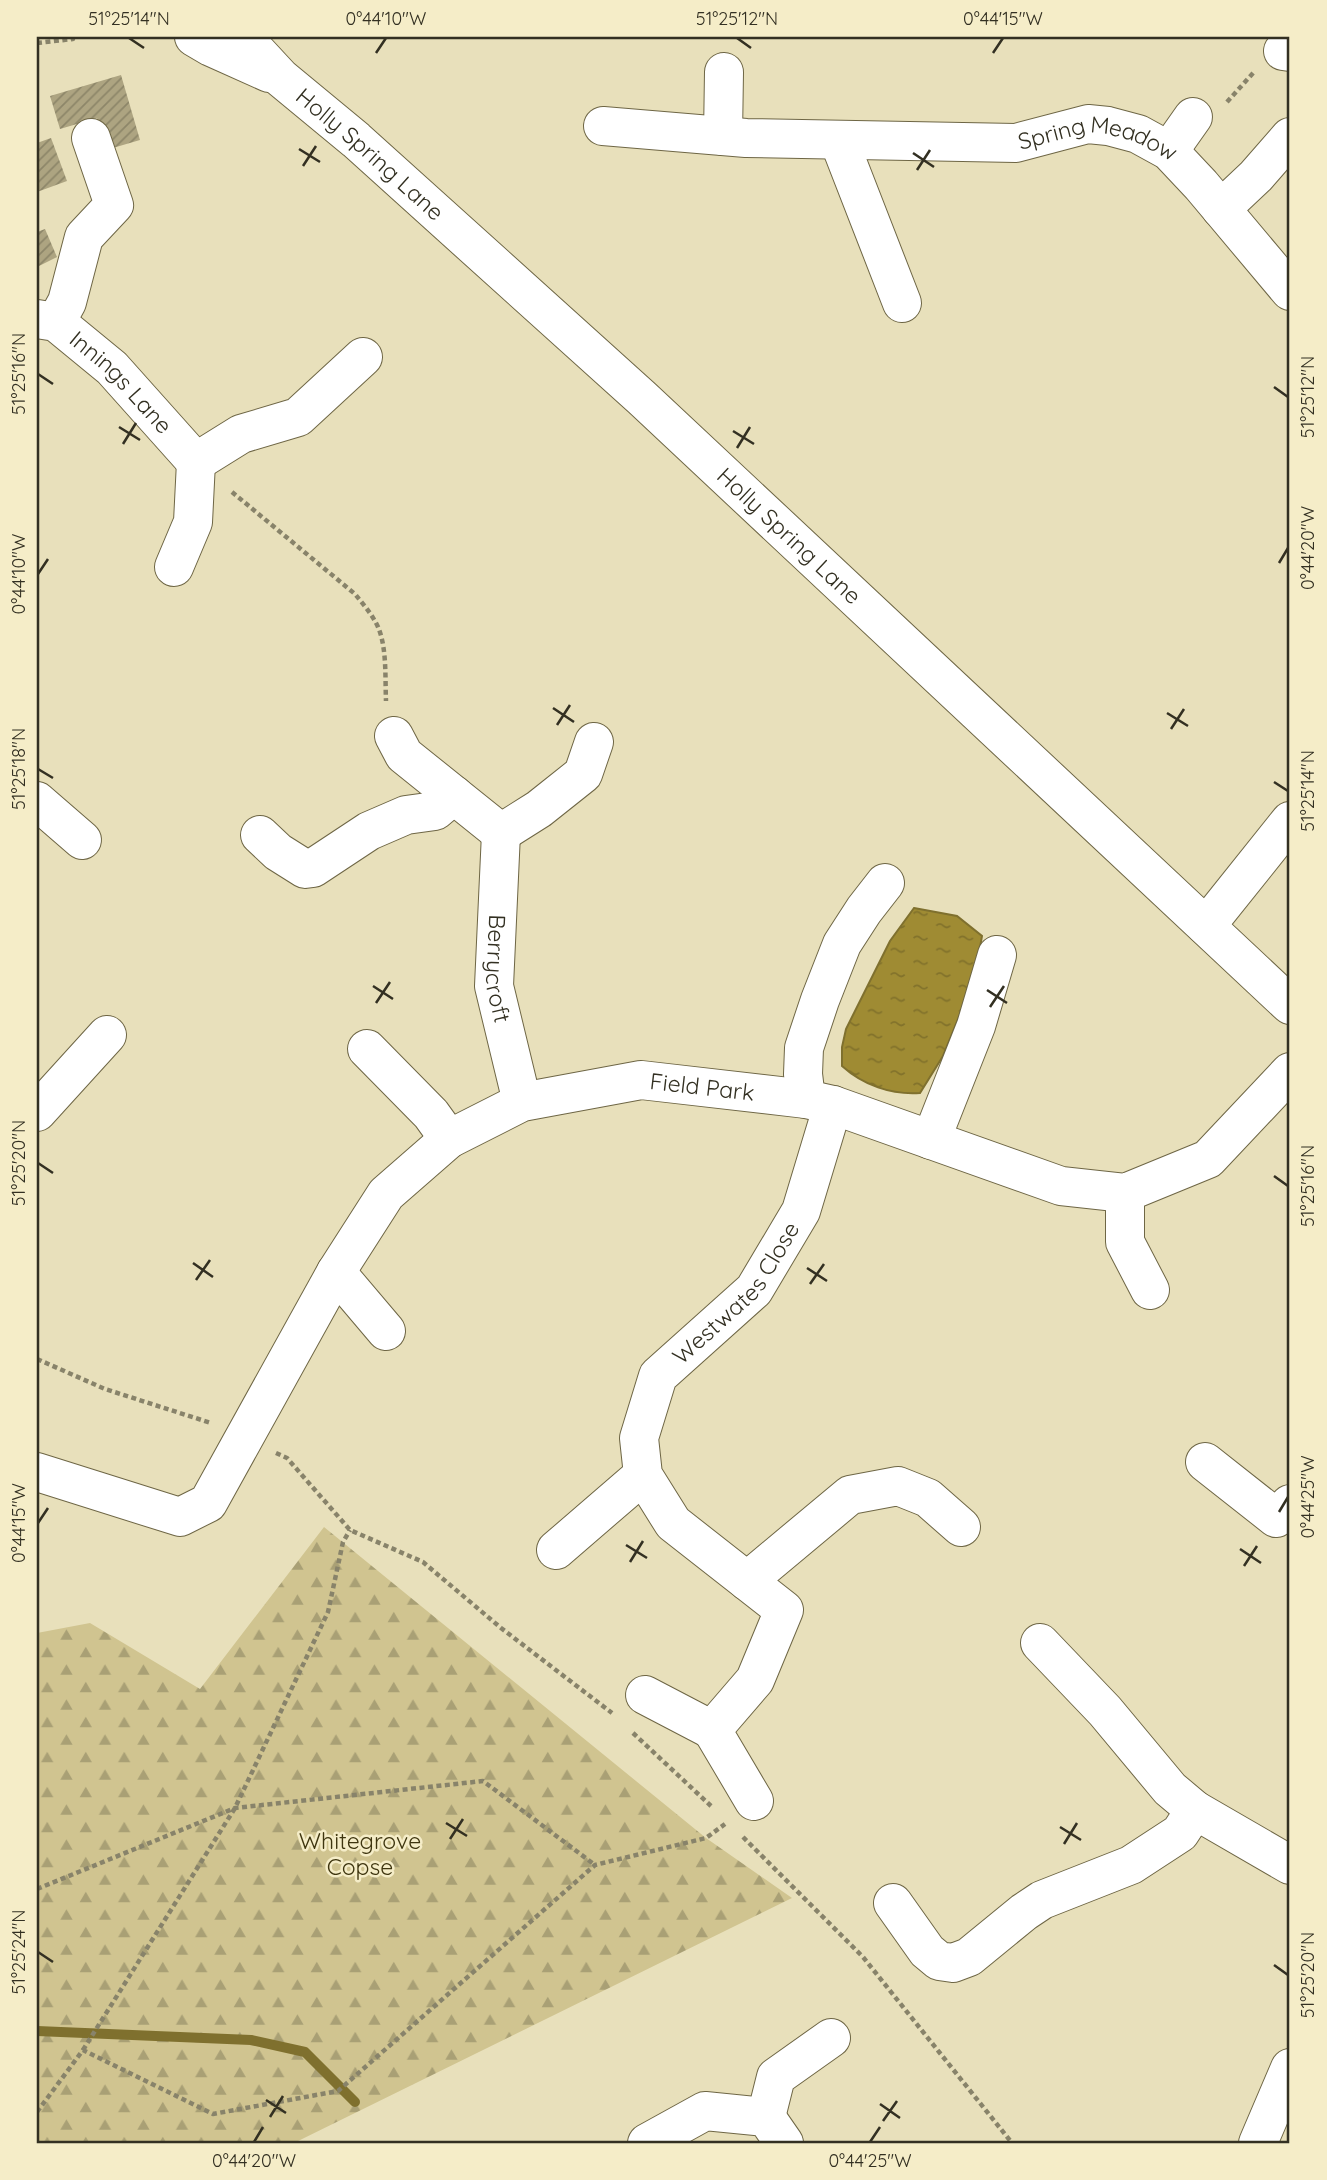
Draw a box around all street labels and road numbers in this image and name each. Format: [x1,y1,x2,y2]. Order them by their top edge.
street label: Holly Spring Lane [290,81,450,226]
street label: Spring Meadow [1015,109,1183,167]
street label: Innings Lane [64,324,179,440]
street label: Holly Spring Lane [711,461,868,610]
street label: Berrycroft [480,914,517,1026]
street label: Field Park [648,1066,756,1107]
street label: Westwates Close [666,1216,805,1370]

